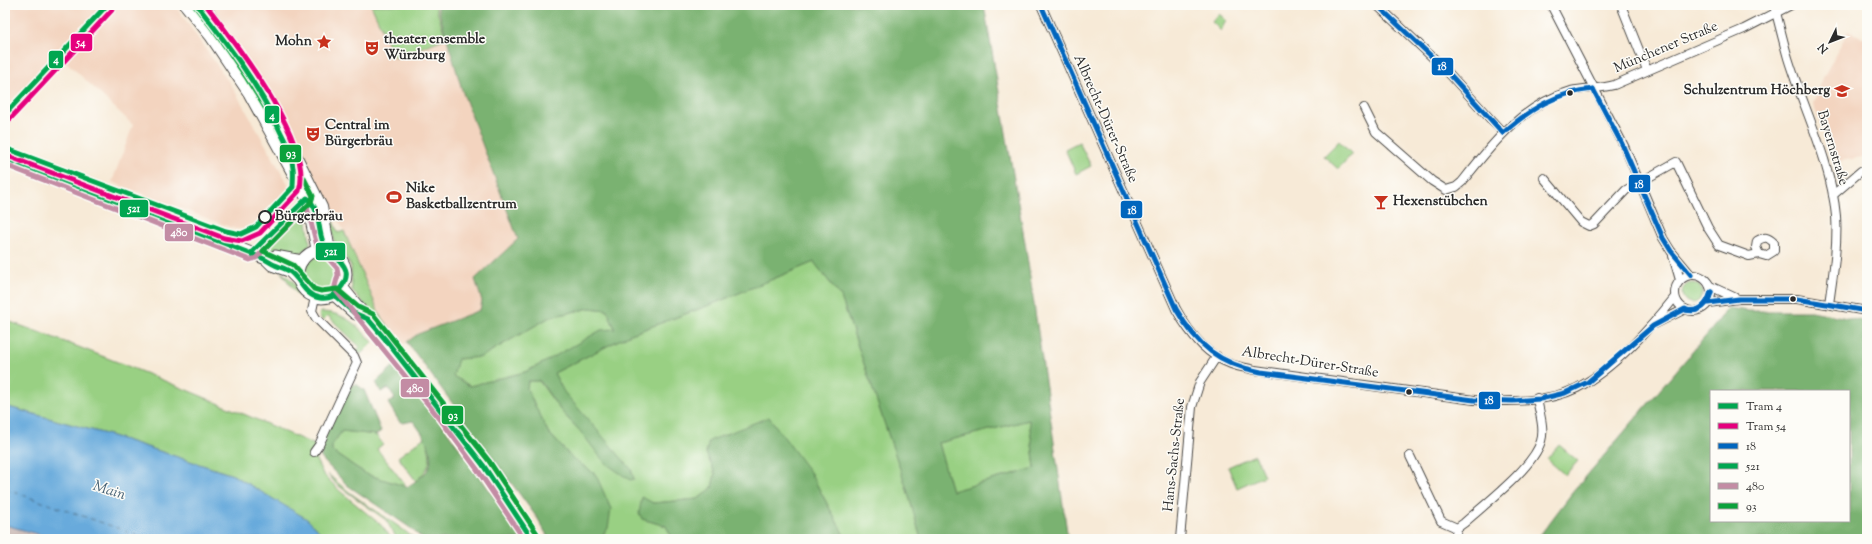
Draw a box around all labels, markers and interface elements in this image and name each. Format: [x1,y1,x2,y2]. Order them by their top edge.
street label: Münchener Straße [1611,17,1721,79]
north arrow [1810,22,1850,62]
place label: theater ensemble Würzburg [384,30,486,66]
place label: Mohn [275,32,313,52]
line badge: 54 [70,33,93,52]
place icon: Mohn [315,33,333,51]
text: 54 [75,35,86,51]
theatre icon: theater ensemble Würzburg [363,39,381,57]
text: N [1814,39,1833,58]
line badge: 4 [48,50,64,69]
text: 4 [52,52,59,68]
street label: Albrecht-Dürer-Straße [1068,52,1142,186]
line badge: 18 [1431,57,1454,76]
text: 18 [1436,59,1447,75]
place label: Schulzentrum Höchberg [1683,81,1830,101]
school or university icon: Schulzentrum Höchberg [1833,82,1851,100]
unlabelled marker [1565,88,1575,98]
line badge: 4 [264,105,280,124]
text: 4 [268,108,275,124]
street label: Bayernstraße [1811,108,1853,188]
place label: Central im Bürgerbräu [325,116,394,152]
theatre icon: Central im Bürgerbräu [304,125,322,143]
line badge: 93 [279,144,302,163]
text: 93 [286,146,296,162]
line badge: 18 [1628,174,1651,193]
text: 18 [1633,177,1644,193]
place label: Nike Basketballzentrum [406,179,517,215]
sports icon: Nike Basketballzentrum [385,188,403,206]
place label: Hexenstübchen [1393,192,1489,212]
bar icon: Hexenstübchen [1372,193,1390,211]
line badge: 521 [119,199,149,218]
line badge: 18 [1120,200,1143,219]
text: 521 [127,201,141,217]
text: 18 [1126,203,1137,219]
place label: Bürgerbräu [275,207,344,227]
marker: Bürgerbräu [258,210,272,224]
line badge: 480 [164,223,194,242]
text: 480 [170,225,188,241]
line badge: 521 [315,242,346,261]
text: 521 [324,244,338,260]
unlabelled marker [1788,294,1798,304]
street label: Albrecht-Dürer-Straße [1240,342,1380,384]
line badge: 480 [400,378,430,398]
text: 480 [406,381,424,397]
unlabelled marker [1404,387,1414,397]
legend [1710,390,1850,522]
line badge: 18 [1478,391,1501,410]
text: 18 [1483,393,1494,409]
street label: Hans-Sachs-Straße [1159,397,1191,513]
text: Tram 4 [1746,398,1782,416]
line badge: 93 [441,405,464,425]
text: 93 [448,408,458,424]
text: Tram 54 [1746,418,1786,436]
text: 18 [1746,438,1756,456]
text: 521 [1745,458,1760,476]
water label: Main [90,476,128,506]
text: 480 [1746,478,1764,496]
text: 93 [1746,498,1757,516]

